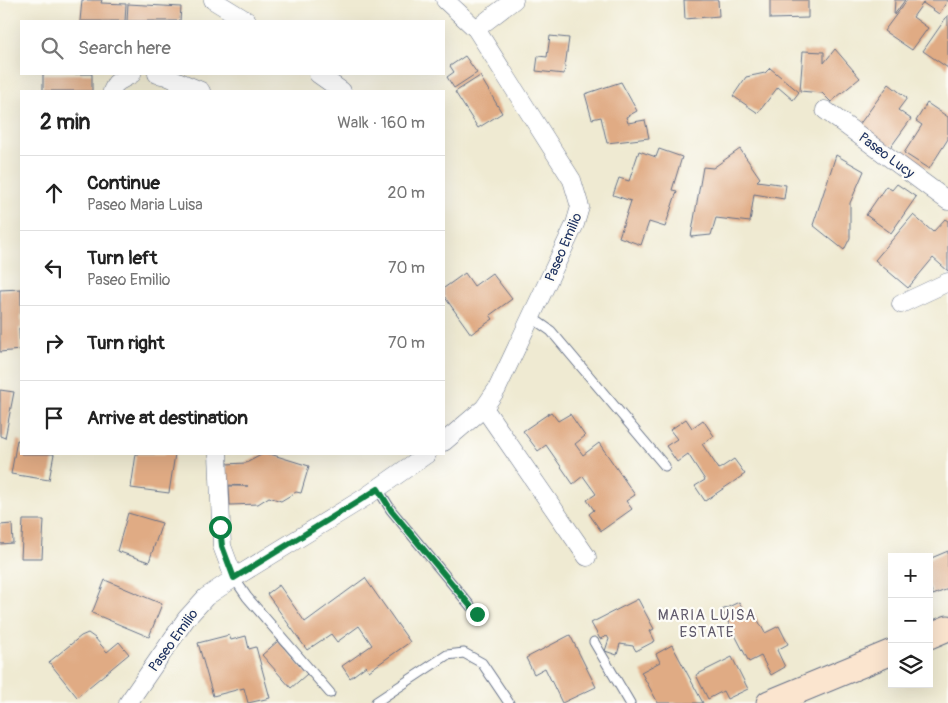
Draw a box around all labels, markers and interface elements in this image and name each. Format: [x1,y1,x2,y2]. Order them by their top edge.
search box [20,20,445,75]
icon: search [38,34,66,62]
text: Search here [78,36,171,60]
text: 2 min [40,109,90,136]
text: Walk · 160 m [337,113,425,133]
street label: Paseo Lucy [855,129,918,182]
text: Continue [87,171,160,195]
icon: ahead [40,179,68,207]
text: 20 m [387,183,425,203]
text: Paseo Maria Luisa [87,195,203,215]
street label: Paseo Emilio [541,210,586,284]
text: Turn left [87,246,157,270]
icon: left [40,254,68,282]
text: 70 m [388,258,425,278]
text: Paseo Emilio [87,270,170,290]
icon: right [40,329,68,357]
text: Turn right [87,331,165,355]
text: 70 m [388,333,425,353]
icon: arrive [40,404,68,432]
text: Arrive at destination [87,406,248,430]
route start [209,516,232,539]
map controls [888,553,933,688]
button: + [888,553,933,598]
button: − [888,598,933,643]
route end [466,603,489,626]
street label: Paseo Emilio [145,605,202,675]
district label: MARIA LUISA ESTATE [658,606,756,642]
button: layers [888,643,933,688]

